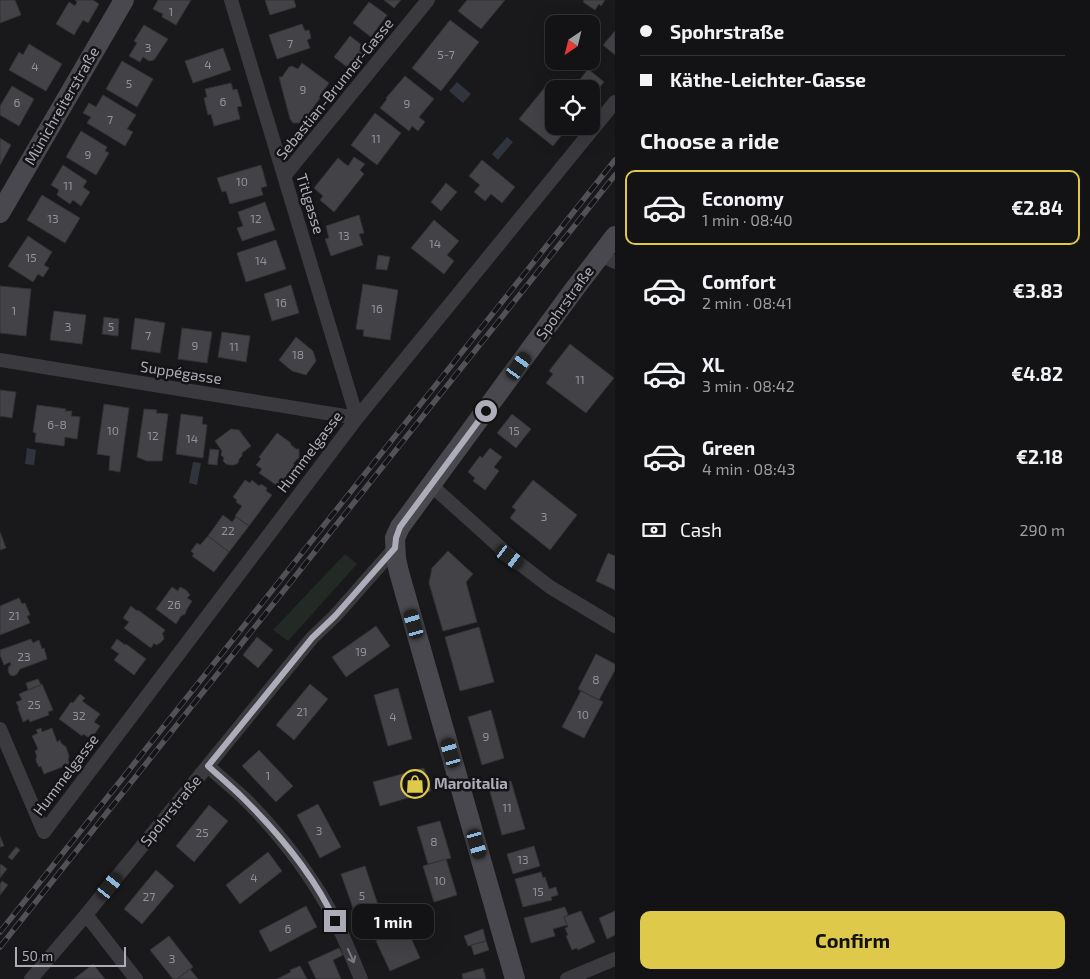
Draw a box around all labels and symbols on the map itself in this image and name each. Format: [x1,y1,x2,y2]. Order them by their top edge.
house number: 1 [169,4,173,18]
street label: Sebastian-Brunner-Gasse [272,14,397,163]
north arrow [545,15,600,70]
house number: 7 [287,36,293,50]
house number: 3 [145,40,151,54]
street label: Münichreiterstraße [20,43,102,168]
house number: 5-7 [437,47,455,61]
house number: 4 [204,57,212,71]
house number: 4 [31,59,39,73]
house number: 5 [126,76,132,90]
house number: 9 [300,82,307,96]
house number: 6 [220,94,227,108]
house number: 6 [14,95,21,109]
house number: 9 [404,96,411,110]
house number: 7 [107,112,113,126]
house number: 11 [371,131,381,145]
house number: 9 [85,147,92,161]
street label: Titlgasse [293,171,329,236]
house number: 10 [236,174,248,188]
house number: 11 [63,178,73,192]
house number: 13 [47,211,59,225]
house number: 12 [250,211,262,225]
house number: 13 [338,228,350,242]
house number: 14 [429,236,441,250]
house number: 15 [25,250,37,264]
house number: 14 [255,253,267,267]
street label: Spohrstraße [532,262,597,343]
house number: 16 [275,295,287,309]
house number: 16 [371,301,383,315]
house number: 1 [12,303,16,317]
house number: 3 [65,319,71,333]
house number: 5 [108,319,114,333]
house number: 7 [145,328,151,342]
house number: 9 [192,338,199,352]
house number: 11 [229,339,239,353]
house number: 18 [292,347,304,361]
car [504,349,533,383]
street label: Suppégasse [139,357,223,387]
house number: 11 [575,372,585,386]
route start [475,400,497,422]
street label: Hummelgasse [273,407,346,496]
house number: 6-8 [47,417,67,431]
house number: 10 [107,423,119,437]
house number: 15 [508,423,520,437]
house number: 12 [147,428,159,442]
house number: 14 [186,431,198,445]
house number: 3 [541,509,547,523]
house number: 22 [221,523,235,537]
car [493,542,526,572]
house number: 26 [167,597,181,611]
house number: 21 [8,608,20,622]
car [402,608,425,640]
house number: 19 [355,644,367,658]
house number: 23 [17,649,31,663]
house number: 8 [592,672,600,686]
house number: 25 [27,697,41,711]
house number: 21 [296,704,308,718]
house number: 10 [577,707,589,721]
house number: 32 [72,708,86,722]
house number: 4 [389,709,397,723]
house number: 9 [483,729,490,743]
street label: Hummelgasse [29,730,102,819]
car [439,737,462,769]
house number: 1 [266,768,270,782]
shop icon: Maroitalia [400,769,430,799]
street label: Spohrstraße [136,771,204,850]
place label: Maroitalia [434,774,508,792]
house number: 11 [502,800,512,814]
house number: 3 [316,823,322,837]
house number: 25 [195,825,209,839]
car [465,828,488,860]
house number: 8 [430,834,438,848]
house number: 13 [517,852,529,866]
car [94,870,125,902]
house number: 4 [250,870,258,884]
house number: 10 [434,873,446,887]
house number: 15 [532,884,544,898]
house number: 5 [359,888,365,902]
house number: 27 [143,889,155,903]
callout: 1 min [352,904,435,938]
route end [324,910,346,932]
house number: 6 [285,921,292,935]
scale bar [15,944,126,967]
one-way arrow [347,949,357,964]
house number: 3 [169,951,175,965]

